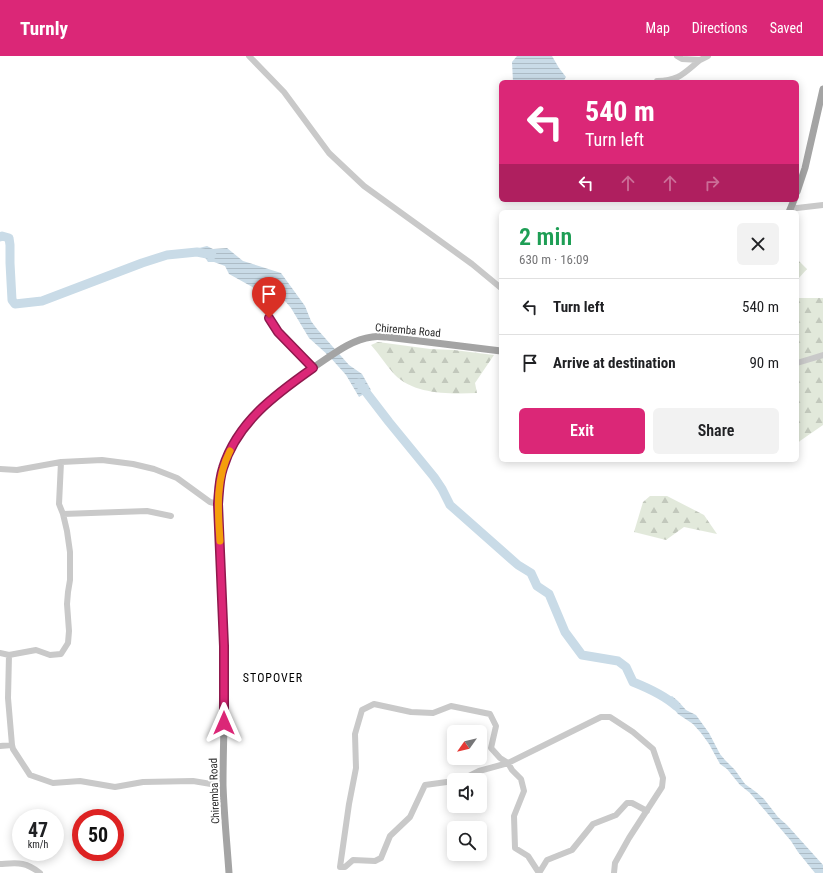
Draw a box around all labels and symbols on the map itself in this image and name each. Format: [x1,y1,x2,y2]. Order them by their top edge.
pin [252,277,286,318]
street label: Chiremba Road [374,321,441,340]
district label: STOPOVER [243,671,303,685]
position arrow [203,702,245,744]
north arrow [447,725,487,765]
street label: Chiremba Road [207,758,222,824]
speed limit sign: 50 [72,809,124,861]

